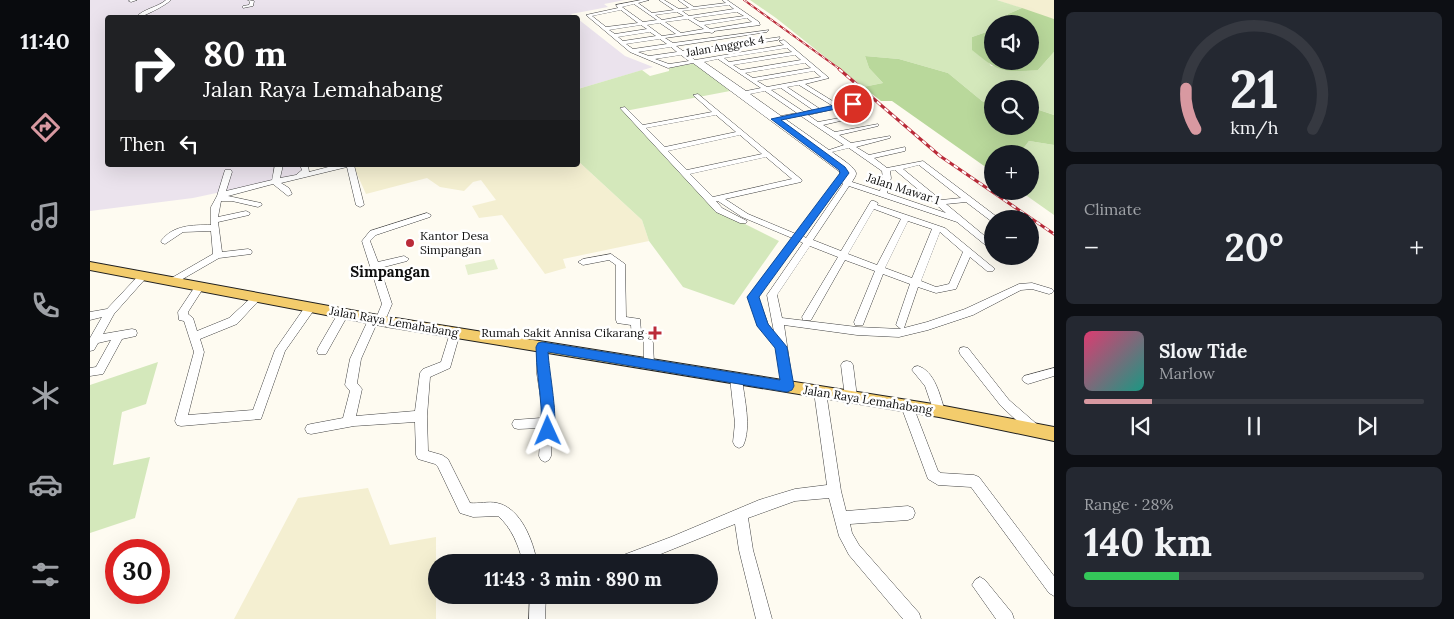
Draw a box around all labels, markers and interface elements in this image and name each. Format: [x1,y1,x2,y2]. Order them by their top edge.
map controls [984,15,1039,265]
button: sound [984,15,1039,70]
text: 11:40 [20,27,70,55]
text: 80 m [203,31,287,76]
street label: Jalan Anggrek 4 [684,32,765,60]
icon: right [120,35,185,100]
text: 21 [1230,56,1278,122]
text: Jalan Raya Lemahabang [203,75,442,103]
button: search [984,80,1039,135]
pin [832,83,874,125]
icon: arrive [839,90,867,118]
icon: directions [28,110,63,145]
text: km/h [1230,116,1278,139]
icon: left [175,130,203,158]
text: Then [120,132,165,156]
button: + [984,145,1039,200]
street label: Jalan Mawar 1 [864,169,942,207]
icon: music [28,199,63,234]
text: Climate [1084,199,1141,219]
button: − [984,210,1039,265]
text: 20° [1225,223,1283,271]
place label: Kantor Desa Simpangan [420,228,489,257]
text: − [1084,230,1099,266]
text: + [1409,230,1424,266]
marker: Kantor Desa Simpangan [404,237,416,249]
district label: Simpangan [350,262,430,281]
icon: phone [28,288,63,323]
street label: Jalan Raya Lemahabang [328,303,460,340]
place label: Rumah Sakit Annisa Cikarang [481,325,644,340]
marker: Rumah Sakit Annisa Cikarang [648,326,662,340]
text: Slow Tide [1159,339,1247,363]
text: Marlow [1159,363,1215,383]
icon: climate [28,378,63,413]
street label: Jalan Raya Lemahabang [801,382,934,417]
position arrow [521,404,573,456]
icon: previous [1127,412,1155,440]
icon: pause [1240,412,1268,440]
icon: next [1353,412,1381,440]
icon: car [28,467,63,502]
text: Range · 28% [1084,494,1173,514]
text: 140 km [1084,518,1212,566]
speed limit sign: 30 [105,539,170,604]
icon: filters [28,557,63,592]
text: 11:43 · 3 min · 890 m [484,567,662,591]

